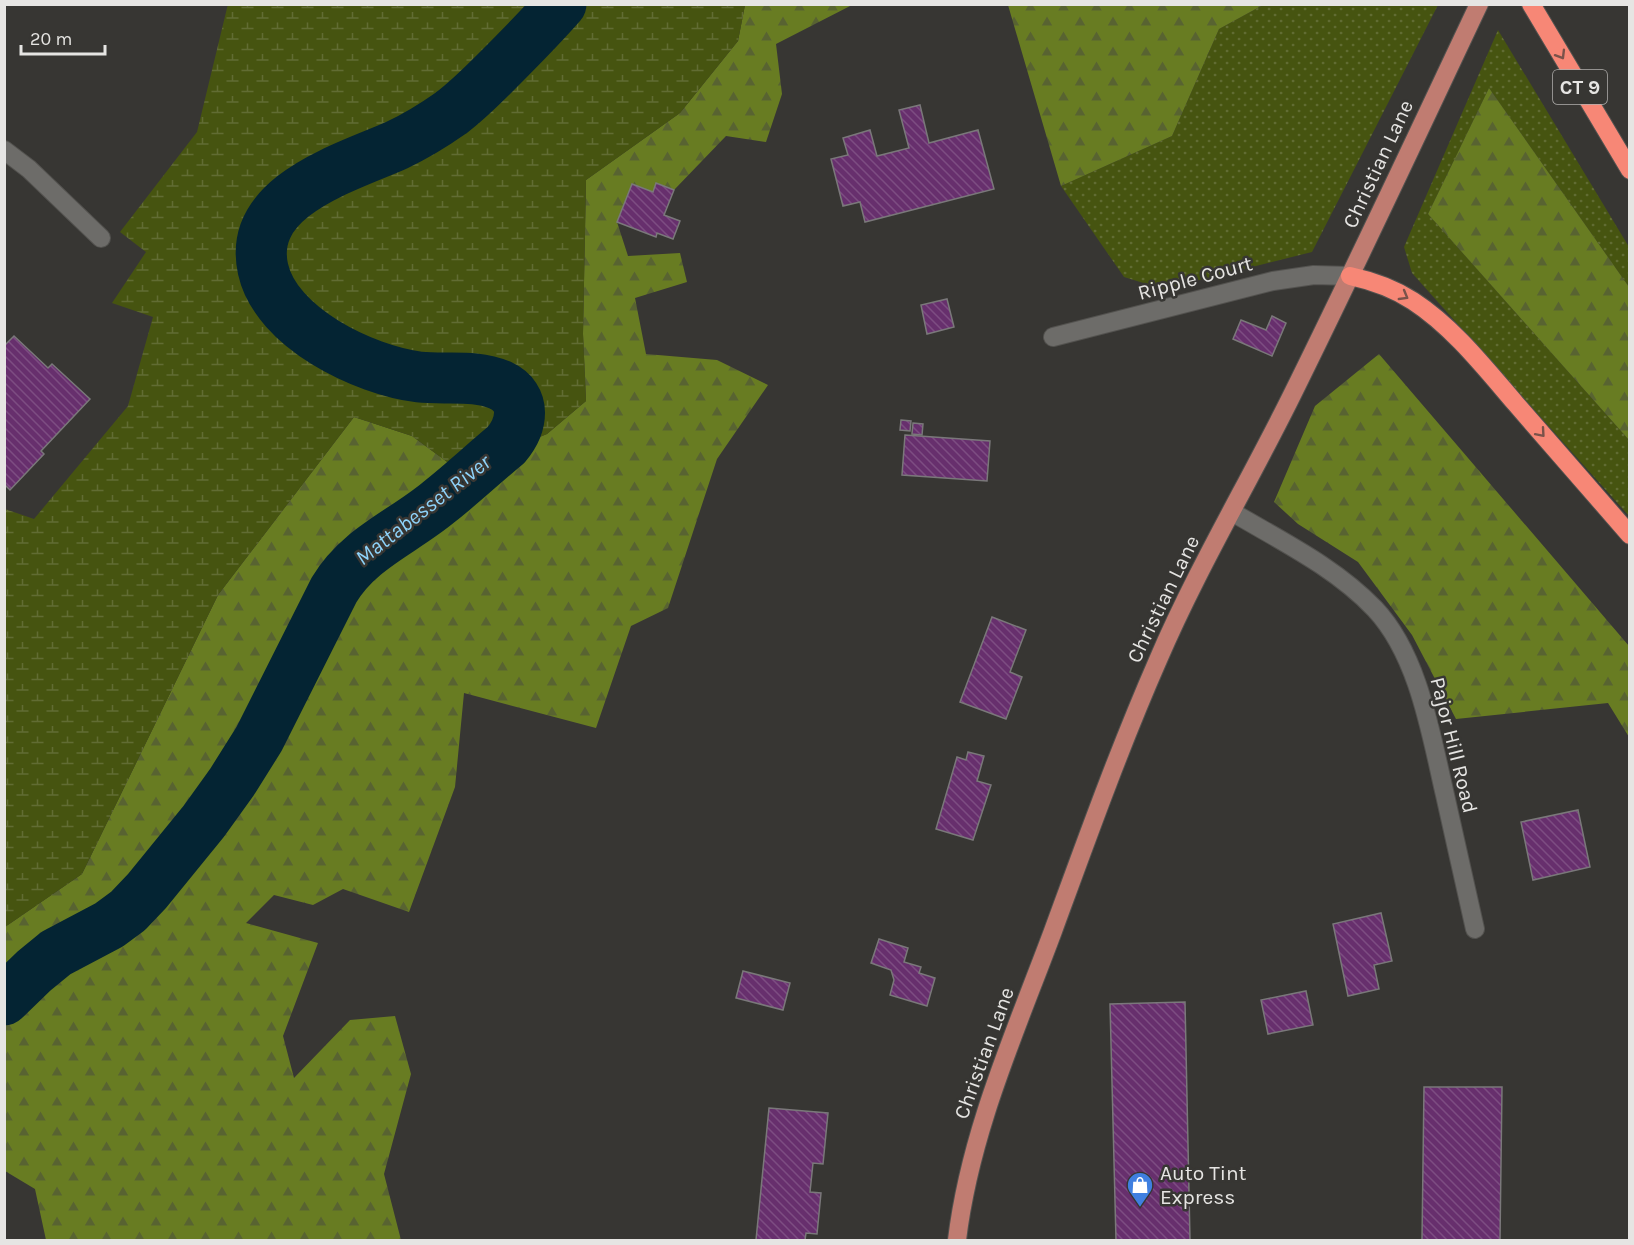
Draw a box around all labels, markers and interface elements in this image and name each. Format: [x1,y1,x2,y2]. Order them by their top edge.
scale bar [21,18,105,56]
text: 20 m [30,28,72,50]
one-way arrow [1554,49,1566,59]
road number: CT 9 [1553,70,1607,104]
street label: Christian Lane [1338,96,1418,232]
street label: Ripple Court [1135,251,1255,305]
one-way arrow [1398,289,1408,300]
one-way arrow [1534,426,1545,437]
water label: Mattabesset River [350,448,497,571]
street label: Christian Lane [1122,531,1204,667]
street label: Pajor Hill Road [1426,675,1482,815]
street label: Christian Lane [949,984,1019,1122]
place label: Auto Tint Express [1160,1161,1247,1209]
shop icon: Auto Tint Express [1125,1170,1155,1208]

